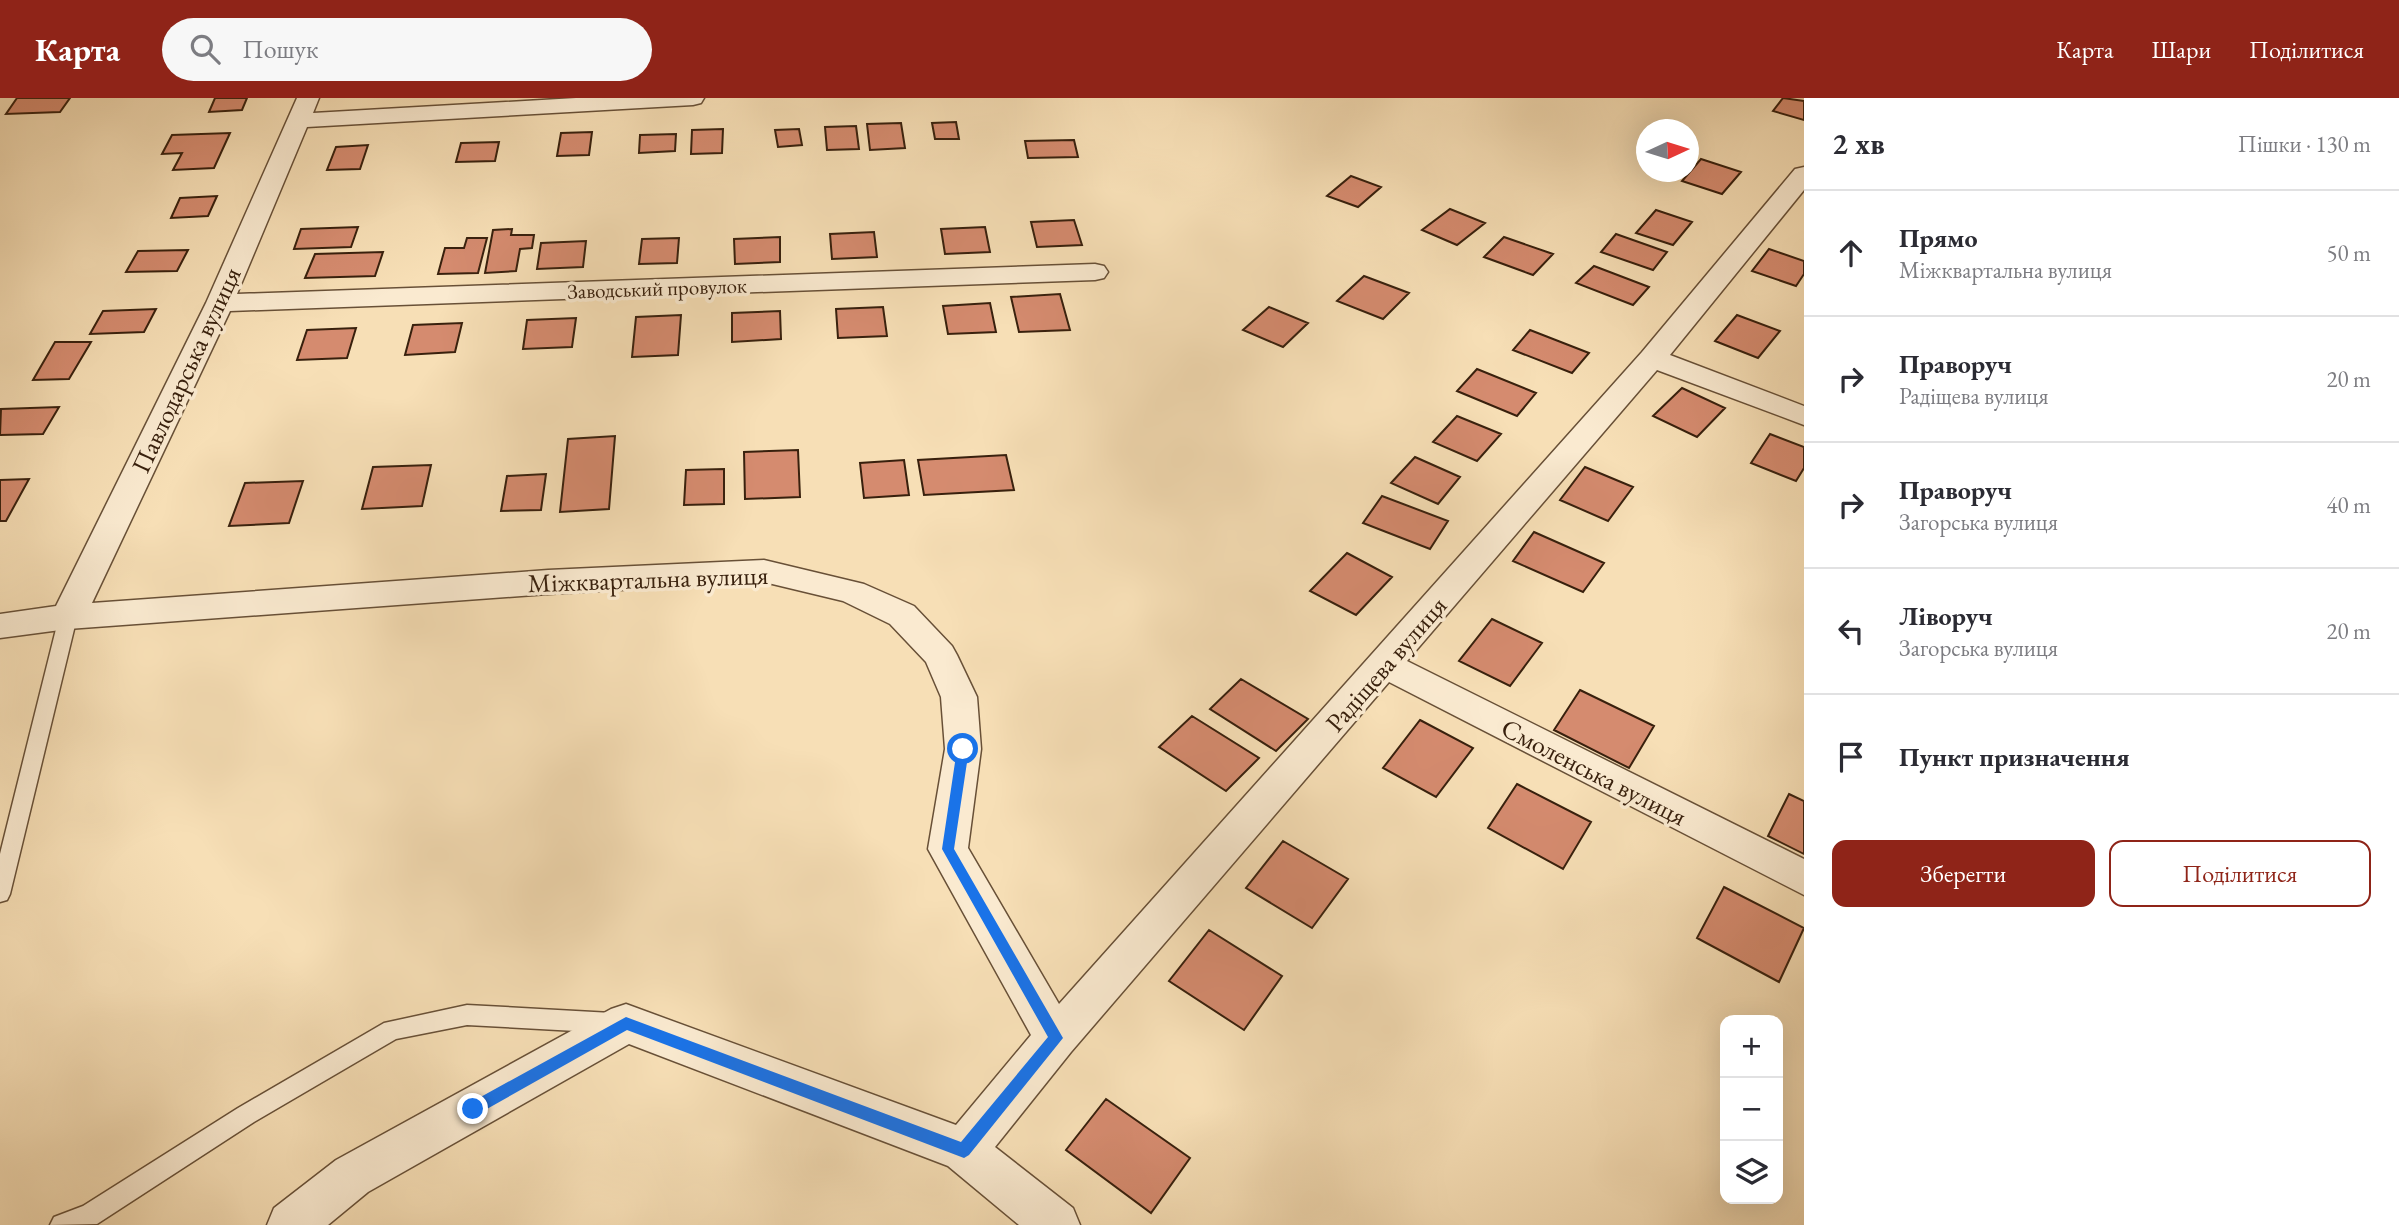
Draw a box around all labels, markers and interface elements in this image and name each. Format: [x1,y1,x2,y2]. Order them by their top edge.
search box [162,18,652,81]
text: Карта [35,28,120,71]
icon: search [186,30,224,68]
text: Пошук [242,32,318,66]
text: Карта [2056,34,2114,65]
text: Шари [2152,34,2211,65]
text: Поділитися [2249,34,2364,65]
north arrow [1636,119,1699,182]
text: 2 хв [1832,124,1885,163]
text: Пішки · 130 m [2238,129,2371,159]
text: Прямо [1899,221,1978,255]
icon: ahead [1832,234,1870,272]
text: 50 m [2326,238,2371,268]
text: Міжквартальна вулиця [1899,255,2112,285]
street label: Павлодарська вулиця [123,262,249,478]
street label: Заводський провулок [567,271,747,305]
text: Праворуч [1899,347,2012,381]
icon: right [1832,360,1870,398]
text: 20 m [2326,364,2371,394]
text: Радіщева вулиця [1899,381,2048,411]
text: Праворуч [1899,473,2012,507]
icon: right [1832,486,1870,524]
text: 40 m [2326,490,2371,520]
text: Загорська вулиця [1899,507,2058,537]
street label: Міжквартальна вулиця [527,558,769,600]
street label: Радіщева вулиця [1318,589,1454,739]
text: Ліворуч [1899,599,1993,633]
icon: left [1832,612,1870,650]
text: 20 m [2326,616,2371,646]
text: Загорська вулиця [1899,633,2058,663]
street label: Смоленська вулиця [1496,711,1692,833]
route start [947,733,978,764]
icon: arrive [1832,738,1870,776]
text: Пункт призначення [1899,740,2130,774]
button: Зберегти [1832,840,2095,907]
button: Поділитися [2109,840,2371,907]
map controls [1720,1015,1783,1204]
button: + [1720,1015,1783,1078]
button: − [1720,1078,1783,1141]
route end [457,1093,488,1124]
button: layers [1720,1141,1783,1204]

